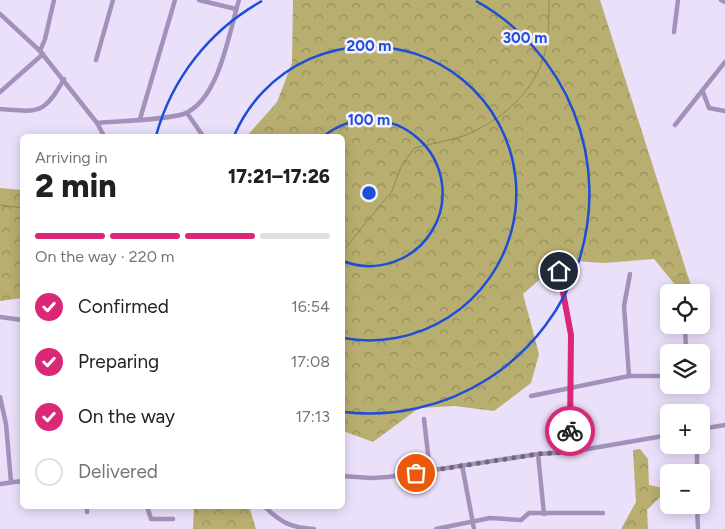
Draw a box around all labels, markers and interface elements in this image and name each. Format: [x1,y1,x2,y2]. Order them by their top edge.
text: 300 m [503,29,547,47]
text: 200 m [347,37,391,55]
text: 100 m [348,111,390,129]
text: Arriving in [35,148,107,167]
text: 17:21–17:26 [228,165,330,188]
text: 2 min [35,167,117,205]
centre of rings [360,184,378,202]
text: On the way · 220 m [35,247,174,266]
pin [538,250,580,292]
icon: home [545,257,573,285]
map controls [660,284,710,514]
button: locate [660,284,710,334]
icon: check [35,293,63,321]
text: Confirmed [78,295,169,318]
text: 16:54 [291,297,330,316]
button: layers [660,344,710,394]
icon: check [35,348,63,376]
text: Preparing [78,350,159,373]
text: 17:08 [291,352,330,371]
icon: check [35,403,63,431]
button: + [660,404,710,454]
text: On the way [78,405,175,428]
courier [545,406,595,456]
text: 17:13 [295,407,330,426]
icon: bike [556,417,584,445]
pin [395,452,437,494]
icon: bag [402,459,430,487]
text: Delivered [78,460,158,483]
button: − [660,464,710,514]

